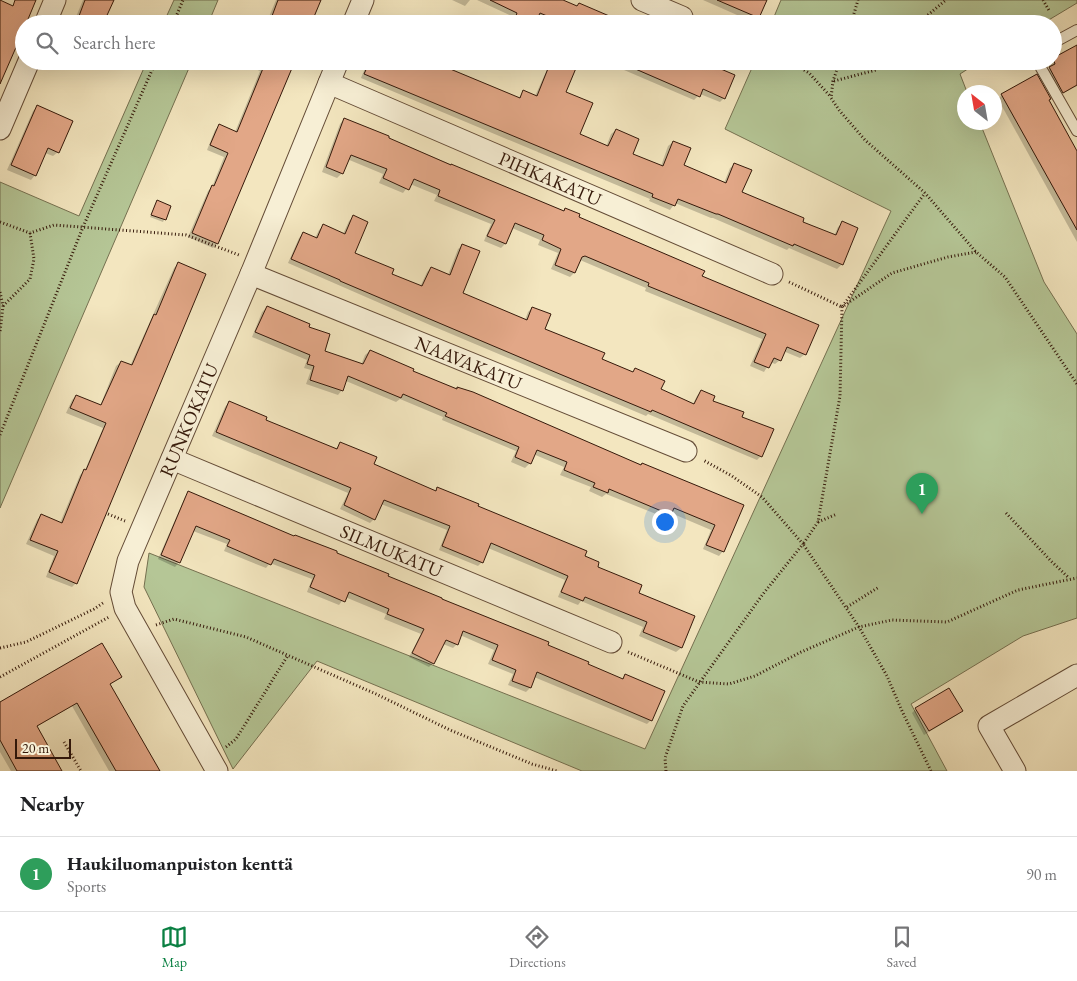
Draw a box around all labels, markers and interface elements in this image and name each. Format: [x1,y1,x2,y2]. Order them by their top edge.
search box [15,15,1062,70]
icon: search [33,29,61,57]
text: Search here [73,30,155,55]
north arrow [957,85,1002,130]
street label: PIHKAKATU [495,145,606,212]
street label: NAAVAKATU [412,330,526,395]
street label: RUNKOKATU [153,359,224,480]
pin: 1 [906,473,938,514]
your location [652,509,678,535]
street label: SILMUKATU [337,518,447,583]
scale bar [15,736,71,759]
text: 20 m [22,739,49,757]
text: Nearby [20,790,84,817]
text: Haukiluomanpuiston kenttä [67,851,293,876]
text: 1 [32,864,40,885]
text: 90 m [1026,864,1057,885]
text: Sports [67,876,106,897]
tab: Map [160,923,188,971]
tab: Directions [509,923,566,971]
tab: Saved [887,923,917,971]

